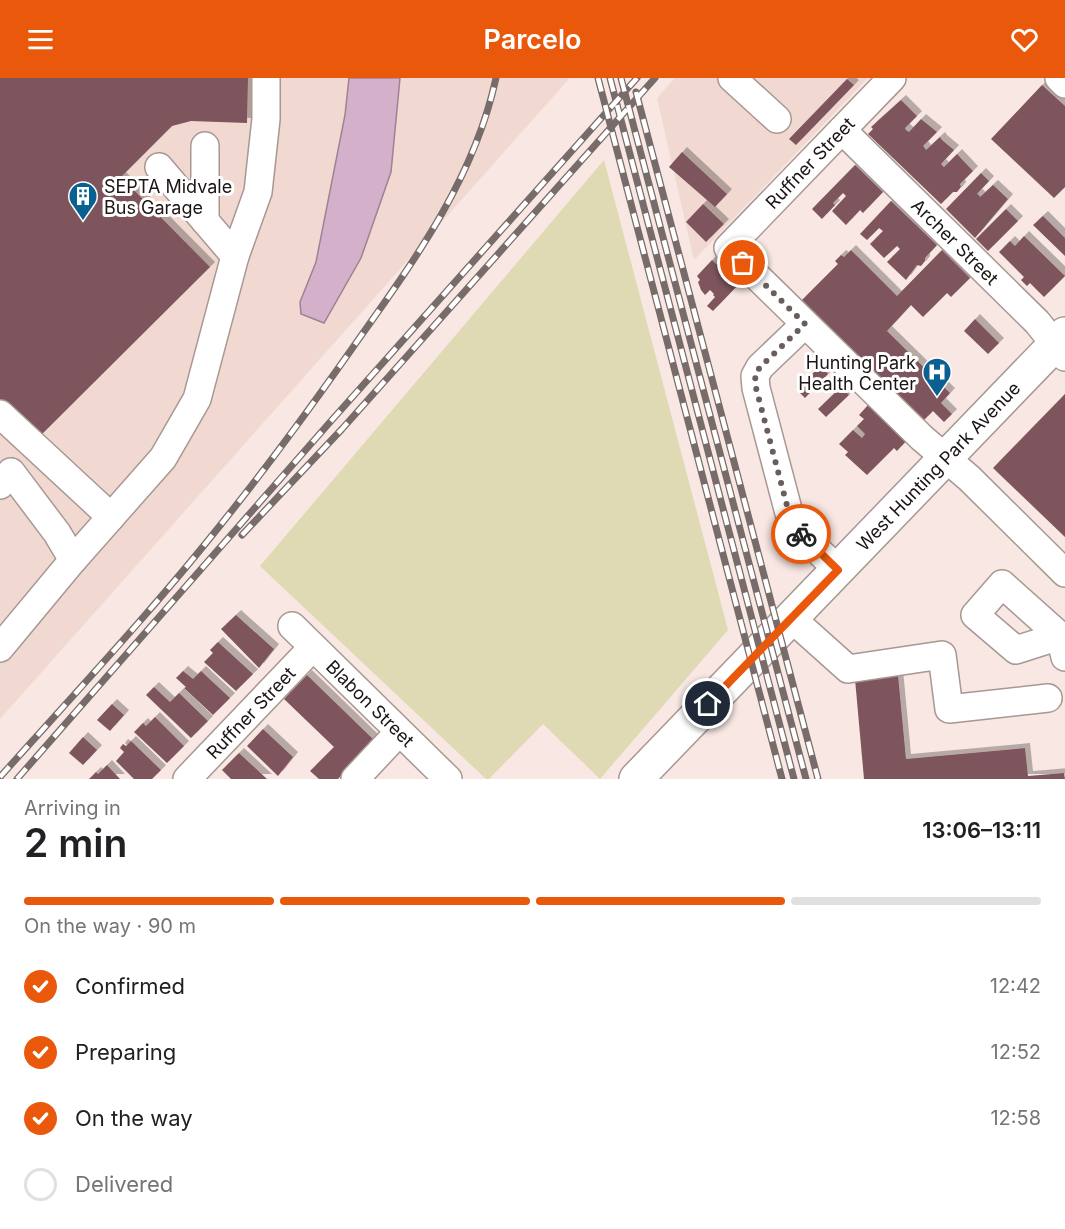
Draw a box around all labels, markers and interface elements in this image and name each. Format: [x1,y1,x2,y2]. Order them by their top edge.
icon: menu [24,23,57,56]
text: Parcelo [483,23,582,56]
icon: heart [1008,23,1041,56]
street label: Ruffner Street [761,113,859,213]
place label: SEPTA Midvale Bus Garage [104,176,232,218]
building icon: SEPTA Midvale Bus Garage [67,180,99,222]
street label: Archer Street [908,194,1003,289]
pin [717,237,768,288]
icon: bag [726,246,759,279]
place label: Hunting Park Health Center [798,352,916,394]
hospital icon: Hunting Park Health Center [921,356,953,398]
street label: West Hunting Park Avenue [852,377,1024,555]
courier [771,504,831,564]
icon: bike [785,518,818,551]
street label: Blabon Street [322,655,419,751]
street label: Ruffner Street [202,662,299,763]
pin [682,678,733,729]
icon: home [691,687,724,720]
text: Arriving in [24,796,121,820]
text: 13:06–13:11 [922,817,1041,843]
text: 2 min [24,819,127,866]
text: On the way · 90 m [24,914,196,938]
icon: check [24,970,57,1003]
text: Confirmed [75,973,185,999]
text: 12:42 [990,974,1041,998]
icon: check [24,1036,57,1069]
text: Preparing [75,1039,176,1065]
text: 12:52 [991,1040,1041,1064]
icon: check [24,1102,57,1135]
text: On the way [75,1105,193,1131]
text: 12:58 [990,1106,1041,1130]
text: Delivered [75,1171,173,1197]

